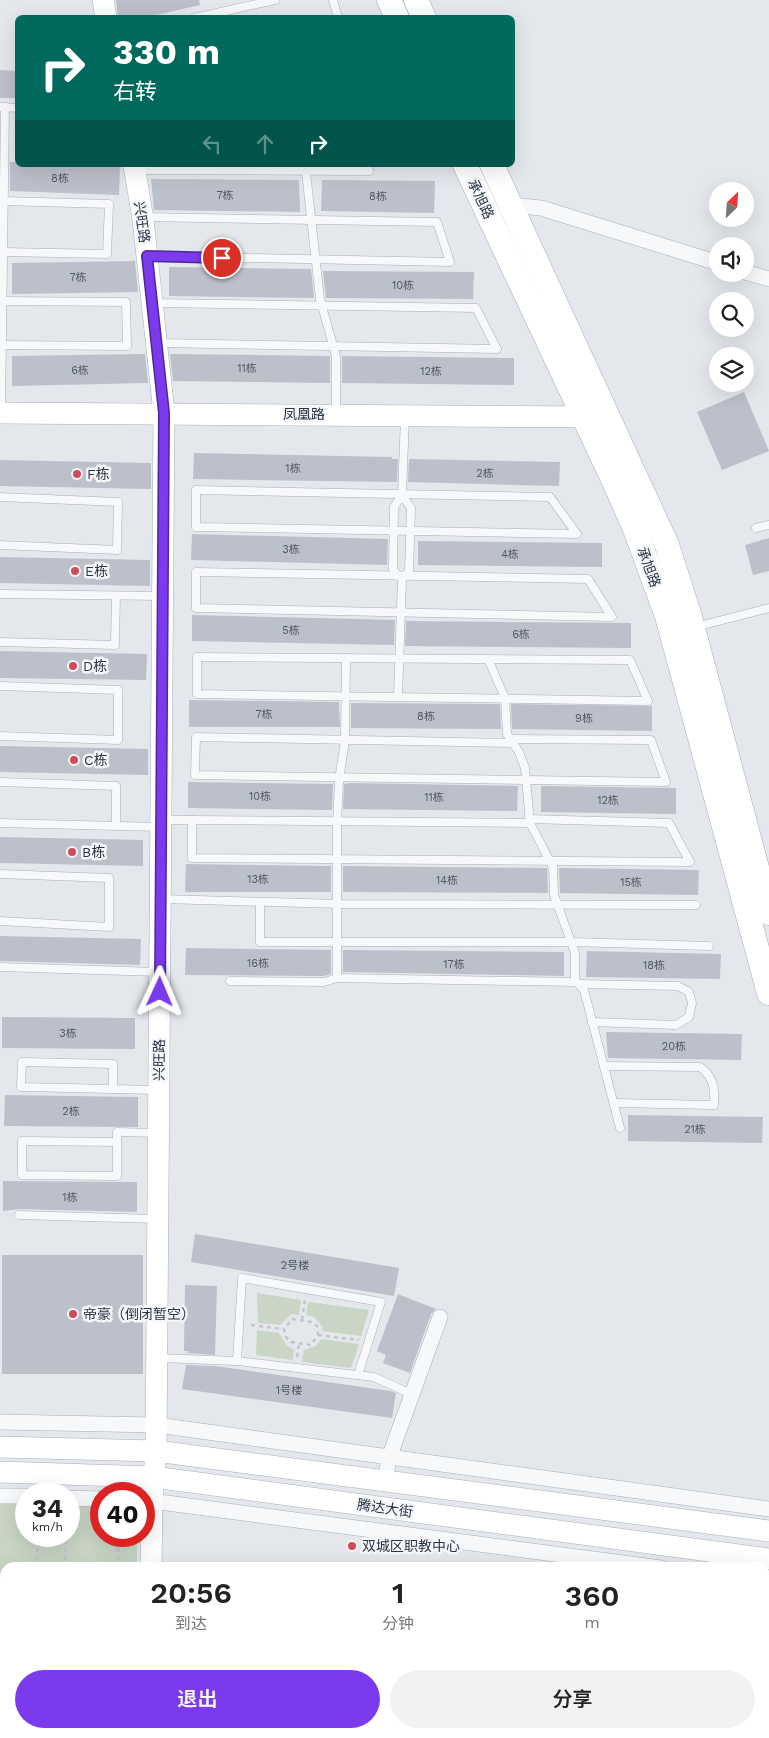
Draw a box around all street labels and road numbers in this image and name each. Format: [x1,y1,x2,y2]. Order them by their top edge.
street label: 承旭路 [465,177,497,221]
street label: 兴旺路 [131,200,153,244]
street label: 凤凰路 [283,406,325,422]
street label: 承旭路 [634,545,664,589]
street label: 兴旺路 [151,1039,167,1081]
street label: 腾达大街 [356,1496,414,1520]

